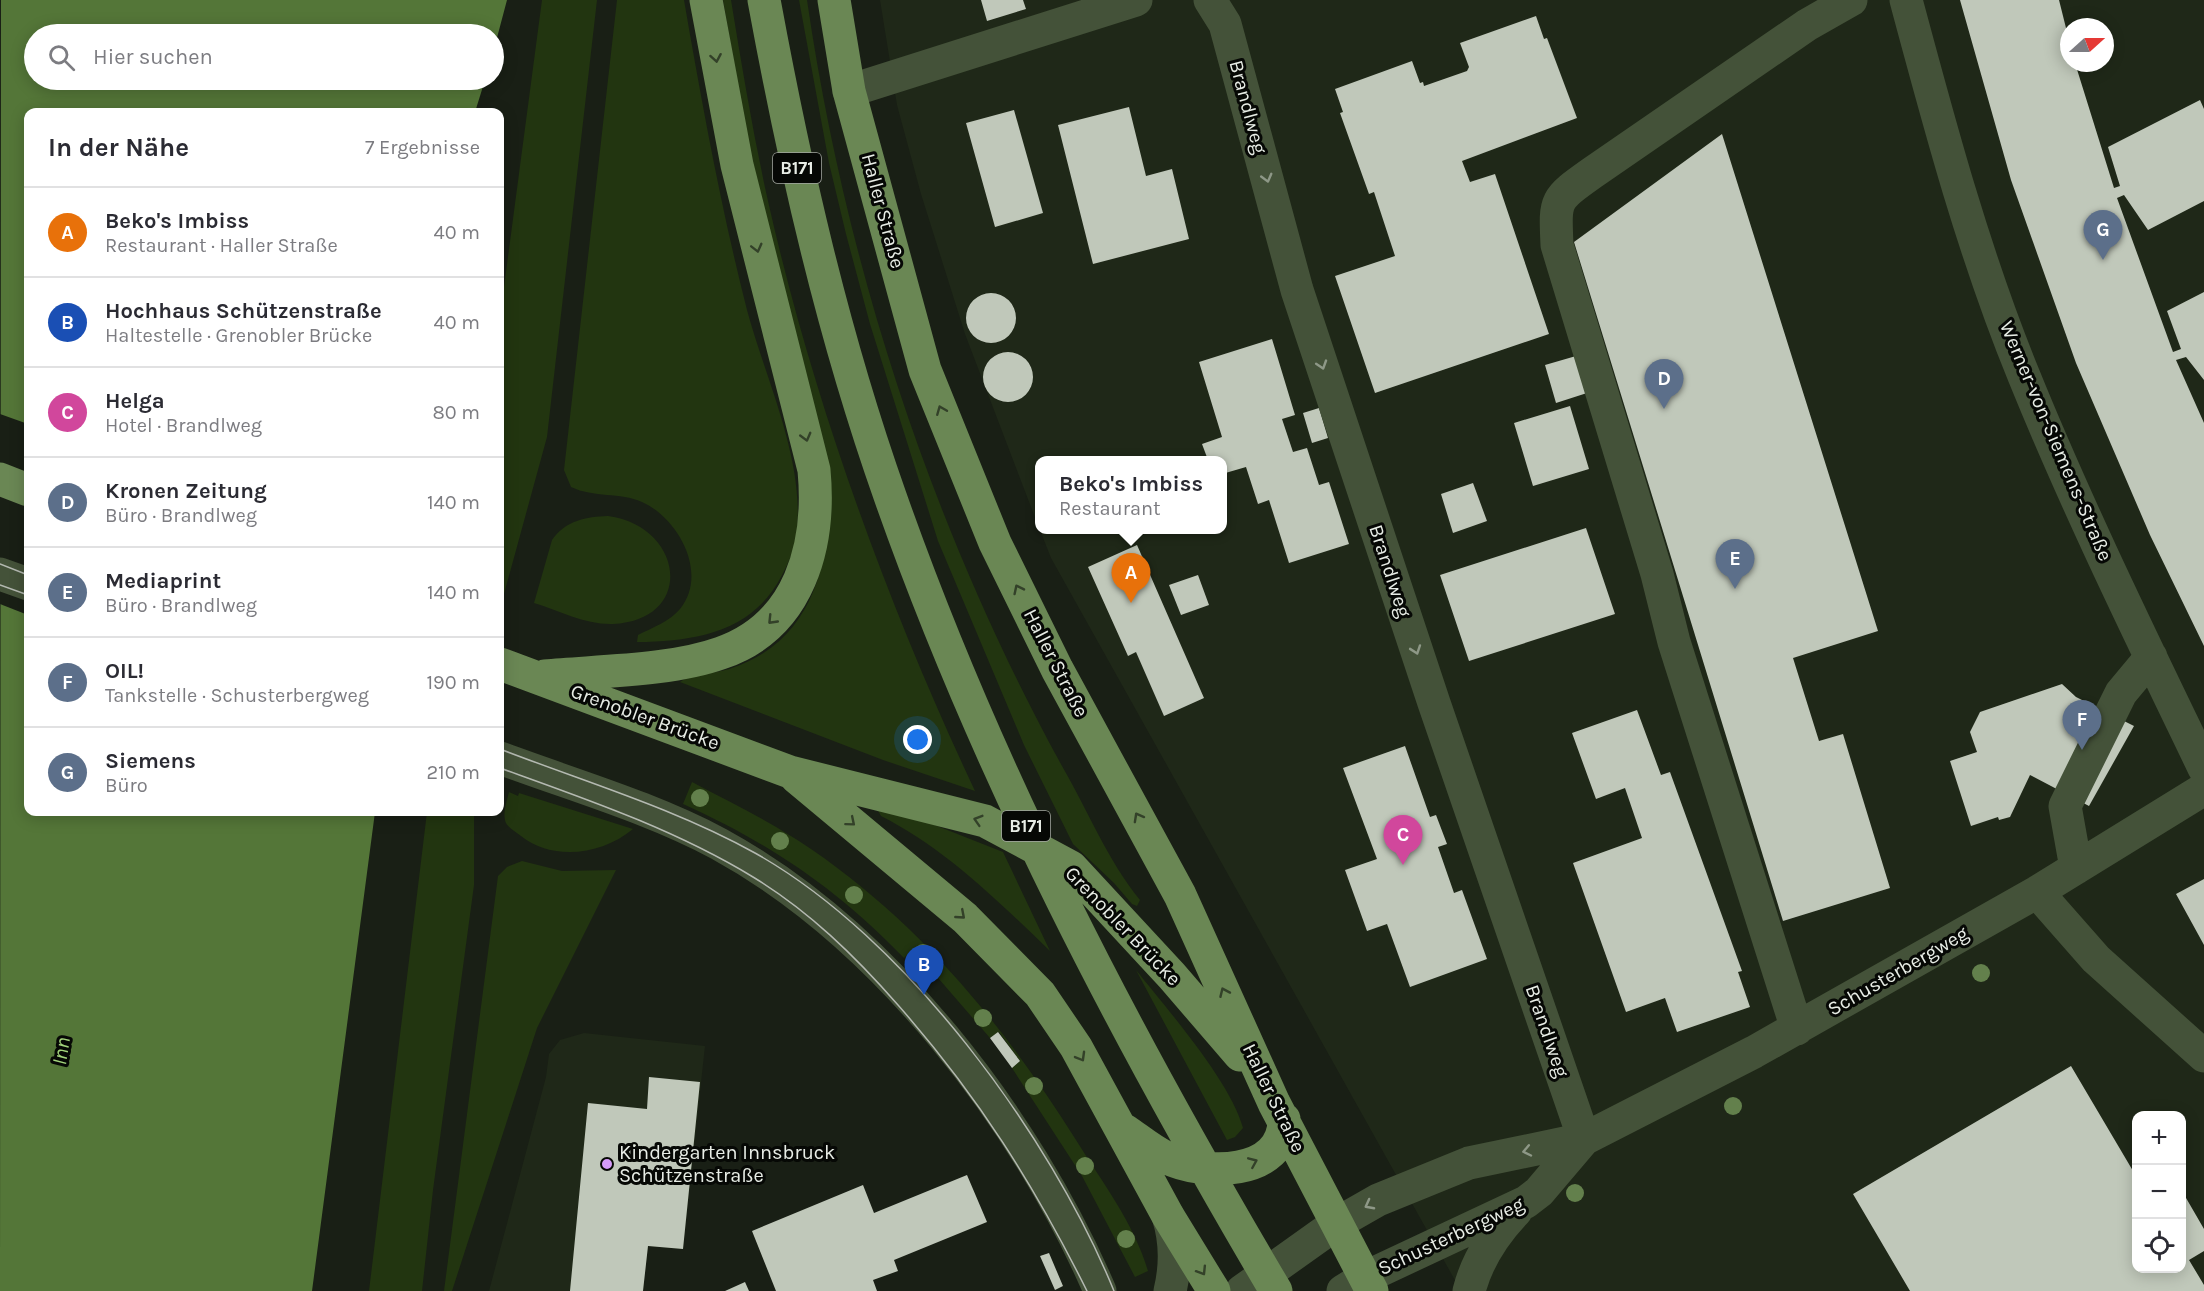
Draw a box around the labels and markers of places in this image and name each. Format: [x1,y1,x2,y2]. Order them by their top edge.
pin: G [2084,210,2122,260]
pin: D [1644,360,1684,409]
pin: E [1716,540,1754,589]
pin: A [1112,554,1150,603]
pin: F [2062,700,2102,750]
pin: C [1384,816,1422,865]
pin: B [904,946,944,995]
place label: Kindergarten Innsbruck Schützenstraße [619,1141,835,1187]
marker: Kindergarten Innsbruck Schützenstraße [600,1157,614,1171]

